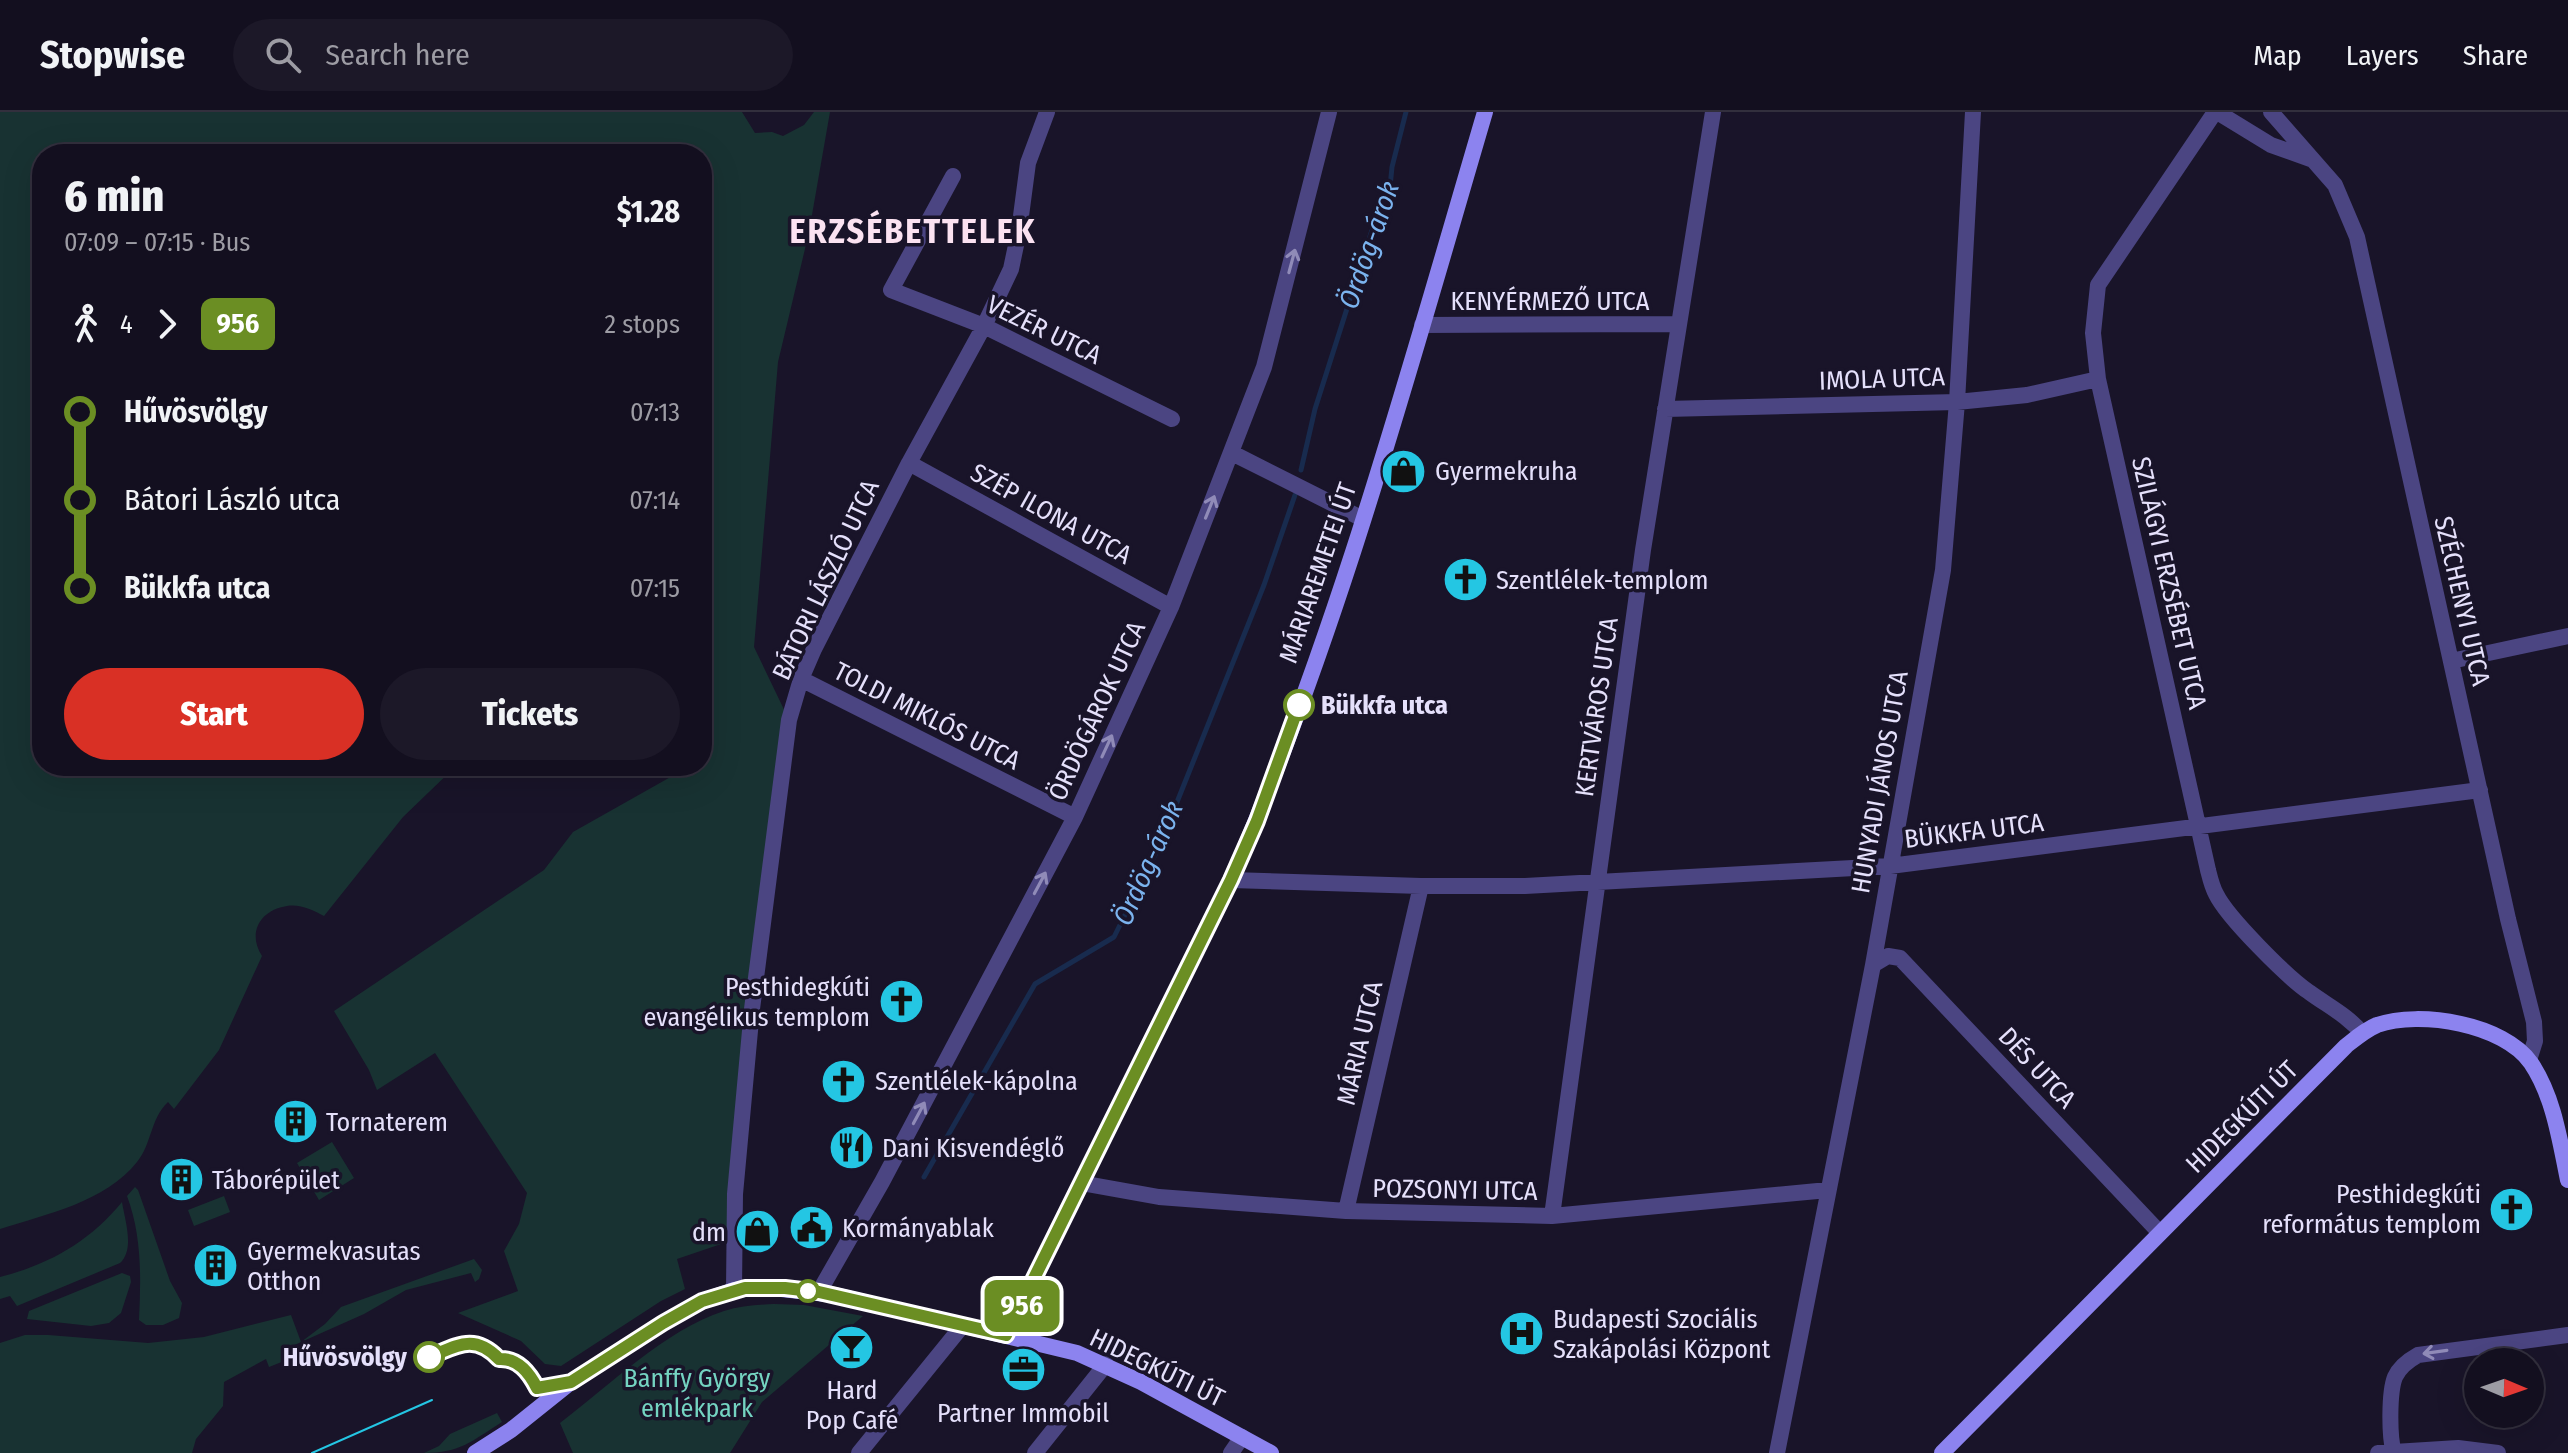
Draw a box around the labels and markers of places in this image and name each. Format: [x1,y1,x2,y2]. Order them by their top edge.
shop icon: Gyermekruha [1380,447,1428,495]
place label: Gyermekruha [1435,456,1577,487]
church icon: Szentlélek-templom [1441,556,1489,604]
place label: Szentlélek-templom [1496,565,1709,596]
marker: Bükkfa utca [1284,690,1314,720]
place label: Bükkfa utca [1321,690,1448,721]
place label: Pesthidegkúti evangélikus templom [644,972,870,1033]
church icon: Pesthidegkúti evangélikus templom [877,978,925,1026]
church icon: Szentlélek-kápolna [820,1057,868,1105]
place label: Szentlélek-kápolna [875,1066,1078,1097]
building icon: Tornaterem [271,1098,319,1146]
place label: Tornaterem [326,1107,448,1138]
restaurant icon: Dani Kisvendéglő [827,1124,875,1172]
place label: Dani Kisvendéglő [882,1133,1064,1164]
building icon: Táborépület [157,1156,205,1204]
place label: Táborépület [212,1165,340,1196]
place label: Pesthidegkúti református templom [2262,1179,2481,1240]
church icon: Pesthidegkúti református templom [2488,1185,2536,1233]
public building icon: Kormányablak [787,1204,835,1252]
shop icon: dm [733,1208,781,1256]
place label: Kormányablak [842,1213,995,1244]
place label: dm [692,1217,726,1248]
place label: Gyermekvasutas Otthon [247,1236,421,1297]
building icon: Gyermekvasutas Otthon [192,1242,240,1290]
unlabelled marker [797,1280,819,1302]
place label: Budapesti Szociális Szakápolási Központ [1553,1304,1771,1365]
hospital icon: Budapesti Szociális Szakápolási Központ [1498,1310,1546,1358]
bar icon: Hard Pop Café [828,1323,876,1371]
place label: Hűvösvölgy [283,1342,408,1373]
marker: Hűvösvölgy [414,1342,444,1372]
office icon: Partner Immobil [999,1346,1047,1394]
place label: Hard Pop Café [806,1375,898,1436]
place label: Partner Immobil [937,1398,1109,1429]

